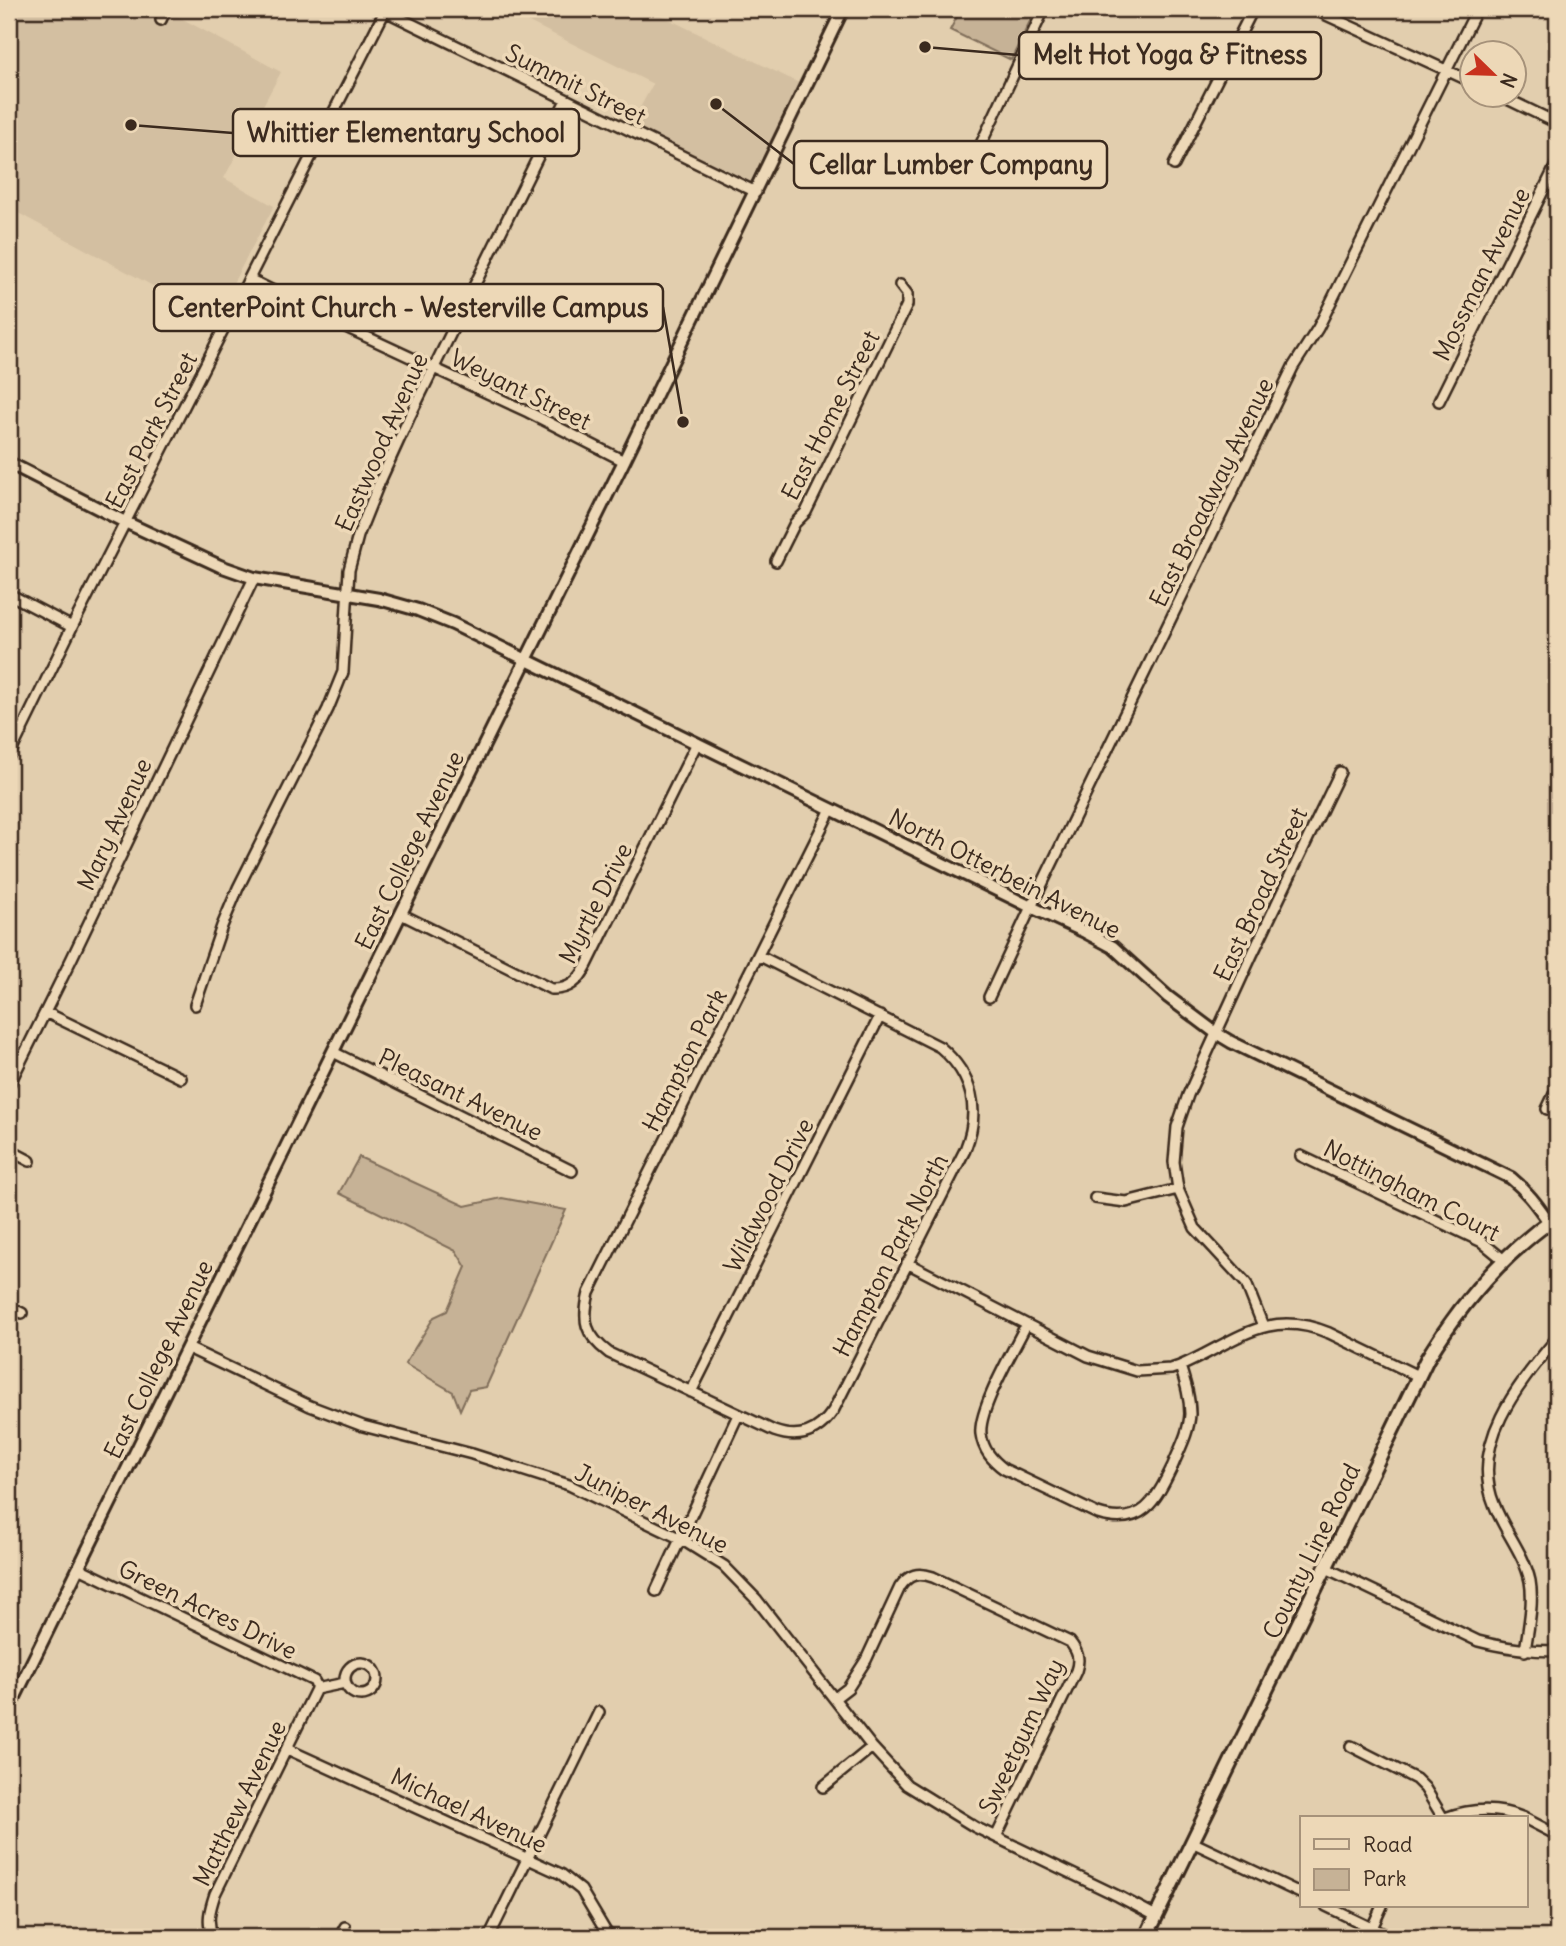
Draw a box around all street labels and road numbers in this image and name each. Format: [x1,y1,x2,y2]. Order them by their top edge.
street label: Summit Street [501,37,651,131]
street label: Mossman Avenue [1426,182,1536,366]
street label: East Home Street [774,325,886,505]
street label: Weyant Street [446,342,596,436]
street label: East Park Street [99,347,203,513]
street label: Eastwood Avenue [328,348,434,536]
street label: East Broadway Avenue [1143,373,1279,611]
street label: East College Avenue [348,746,470,954]
street label: Mary Avenue [70,753,158,895]
street label: North Otterbein Avenue [884,801,1126,945]
street label: East Broad Street [1207,802,1313,986]
street label: Myrtle Drive [552,838,638,968]
street label: Hampton Park [635,984,733,1136]
street label: Pleasant Avenue [374,1041,548,1147]
street label: Wildwood Drive [716,1113,820,1277]
street label: Nottingham Court [1319,1133,1505,1247]
street label: Hampton Park North [826,1149,954,1361]
street label: East College Avenue [97,1255,219,1463]
street label: Juniper Avenue [570,1456,734,1560]
street label: County Line Road [1256,1458,1366,1644]
street label: Green Acres Drive [114,1553,302,1665]
street label: Sweetgum Way [972,1653,1070,1819]
street label: Matthew Avenue [186,1715,292,1891]
street label: Michael Avenue [386,1761,552,1859]

